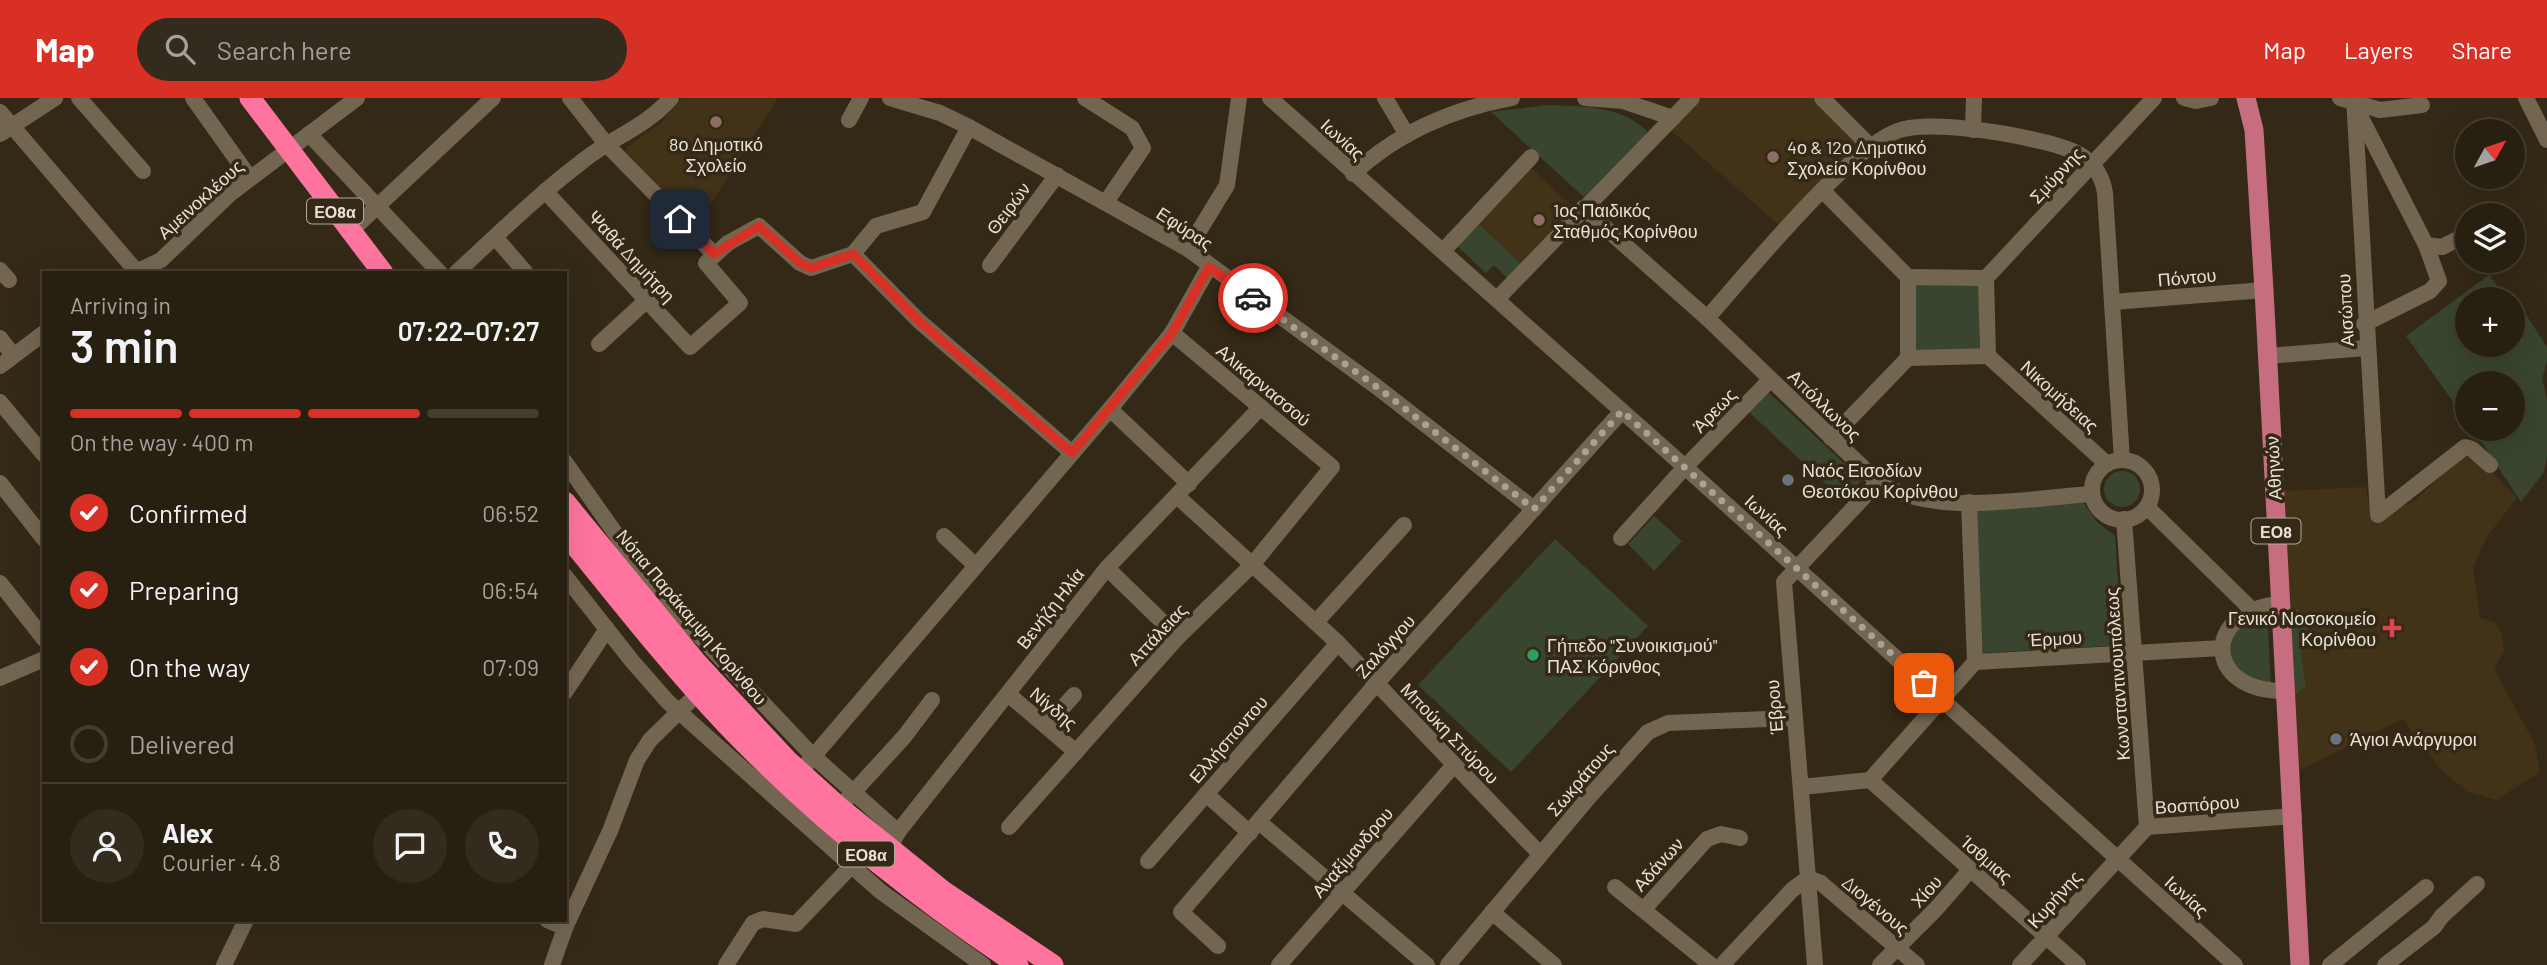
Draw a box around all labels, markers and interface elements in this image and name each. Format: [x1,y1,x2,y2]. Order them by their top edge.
search box [137,18,627,81]
text: Map [35,29,95,69]
icon: search [161,30,199,68]
text: Search here [217,34,352,65]
text: Map [2263,35,2306,64]
text: Layers [2344,35,2413,64]
text: Share [2451,35,2512,64]
marker: 8ο Δημοτικό Σχολείο [708,114,724,130]
street label: Ιωνίας [1317,114,1370,164]
north arrow [2455,119,2525,189]
map controls [2455,119,2525,441]
place label: 8ο Δημοτικό Σχολείο [669,133,763,176]
place label: 4ο & 12ο Δημοτικό Σχολείο Κορίνθου [1787,136,1927,179]
street label: Σμύρνης [2025,142,2088,208]
marker: 4ο & 12ο Δημοτικό Σχολείο Κορίνθου [1765,149,1781,165]
street label: Αμεινοκλέους [153,155,248,243]
street label: Θειρών [981,178,1035,238]
pin [650,189,710,249]
road number: ΕΟ8α [307,198,363,223]
place label: 1ος Παιδικός Σταθμός Κορίνθου [1553,199,1698,242]
icon: home [661,200,699,238]
street label: Εφύρας [1153,202,1218,255]
button: layers [2455,203,2525,273]
street label: Ψαθά Δημήτρη [584,206,680,306]
marker: 1ος Παιδικός Σταθμός Κορίνθου [1531,212,1547,228]
courier [1218,263,1288,333]
street label: Πόντου [2157,263,2217,291]
street label: Αισώπου [2332,273,2358,347]
icon: car [1234,279,1272,317]
button: + [2455,287,2525,357]
text: Arriving in [70,291,171,319]
text: 07:22–07:27 [398,315,539,346]
text: 3 min [70,317,179,372]
street label: Αλικαρνασσού [1213,339,1315,431]
street label: Νικομήδειας [2017,355,2104,437]
street label: Απόλλωνος [1784,365,1866,445]
button: − [2455,371,2525,441]
street label: Άρεως [1688,383,1741,437]
text: On the way · 400 m [70,428,254,456]
street label: Αθηνών [2260,435,2286,501]
place label: Ναός Εισοδίων Θεοτόκου Κορίνθου [1802,459,1958,502]
marker: Ναός Εισοδίων Θεοτόκου Κορίνθου [1780,472,1796,488]
street label: Ιωνίας [1741,490,1794,540]
icon: check [70,494,108,532]
text: Confirmed [129,497,248,528]
text: 06:52 [482,499,539,527]
road number: ΕΟ8 [2252,518,2300,544]
street label: Νότια Παράκαμψη Κορίνθου [612,525,772,709]
street label: Βενήζη Ηλία [1012,563,1088,653]
icon: check [70,571,108,609]
text: Preparing [129,574,239,605]
text: 06:54 [482,576,539,604]
street label: Κωνσταντινουπόλεως [2100,587,2134,761]
street label: Αττάλειας [1123,598,1191,669]
place label: Γενικό Νοσοκομείο Κορίνθου [2228,607,2376,650]
street label: Ζαλόγγου [1351,610,1419,682]
marker: Γενικό Νοσοκομείο Κορίνθου [2382,618,2402,638]
street label: Έρμου [2026,626,2083,650]
place label: Γήπεδο "Συνοικισμού" ΠΑΣ Κόρινθος [1547,634,1718,677]
marker: Γήπεδο "Συνοικισμού" ΠΑΣ Κόρινθος [1525,647,1541,663]
icon: check [70,648,108,686]
text: On the way [129,651,250,682]
text: 07:09 [482,653,539,681]
pin [1894,653,1954,713]
icon: bag [1905,664,1943,702]
street label: Μπούκη Σπύρου [1396,678,1504,788]
street label: Έβρου [1761,679,1787,736]
street label: Νίγδης [1026,682,1082,734]
street label: Ελλήσποντου [1184,691,1272,787]
text: Delivered [129,728,235,759]
place label: Άγιοι Ανάργυροι [2350,728,2477,750]
marker: Άγιοι Ανάργυροι [2328,731,2344,747]
street label: Σωκράτους [1542,737,1618,820]
street label: Βοσπόρου [2154,790,2240,818]
street label: Αναξίμανδρου [1307,802,1397,902]
button: person [70,809,144,883]
button: chat [373,809,447,883]
button: phone [465,809,539,883]
text: Alex [162,817,213,848]
street label: Ίσθμιας [1956,830,2017,888]
street label: Αδάνων [1628,833,1688,895]
road number: ΕΟ8α [838,842,894,866]
text: Courier · 4.8 [162,848,281,876]
street label: Κυρήνης [2022,865,2086,932]
street label: Χίου [1906,870,1946,912]
street label: Διογένους [1838,871,1914,939]
street label: Ιωνίας [2161,871,2214,921]

